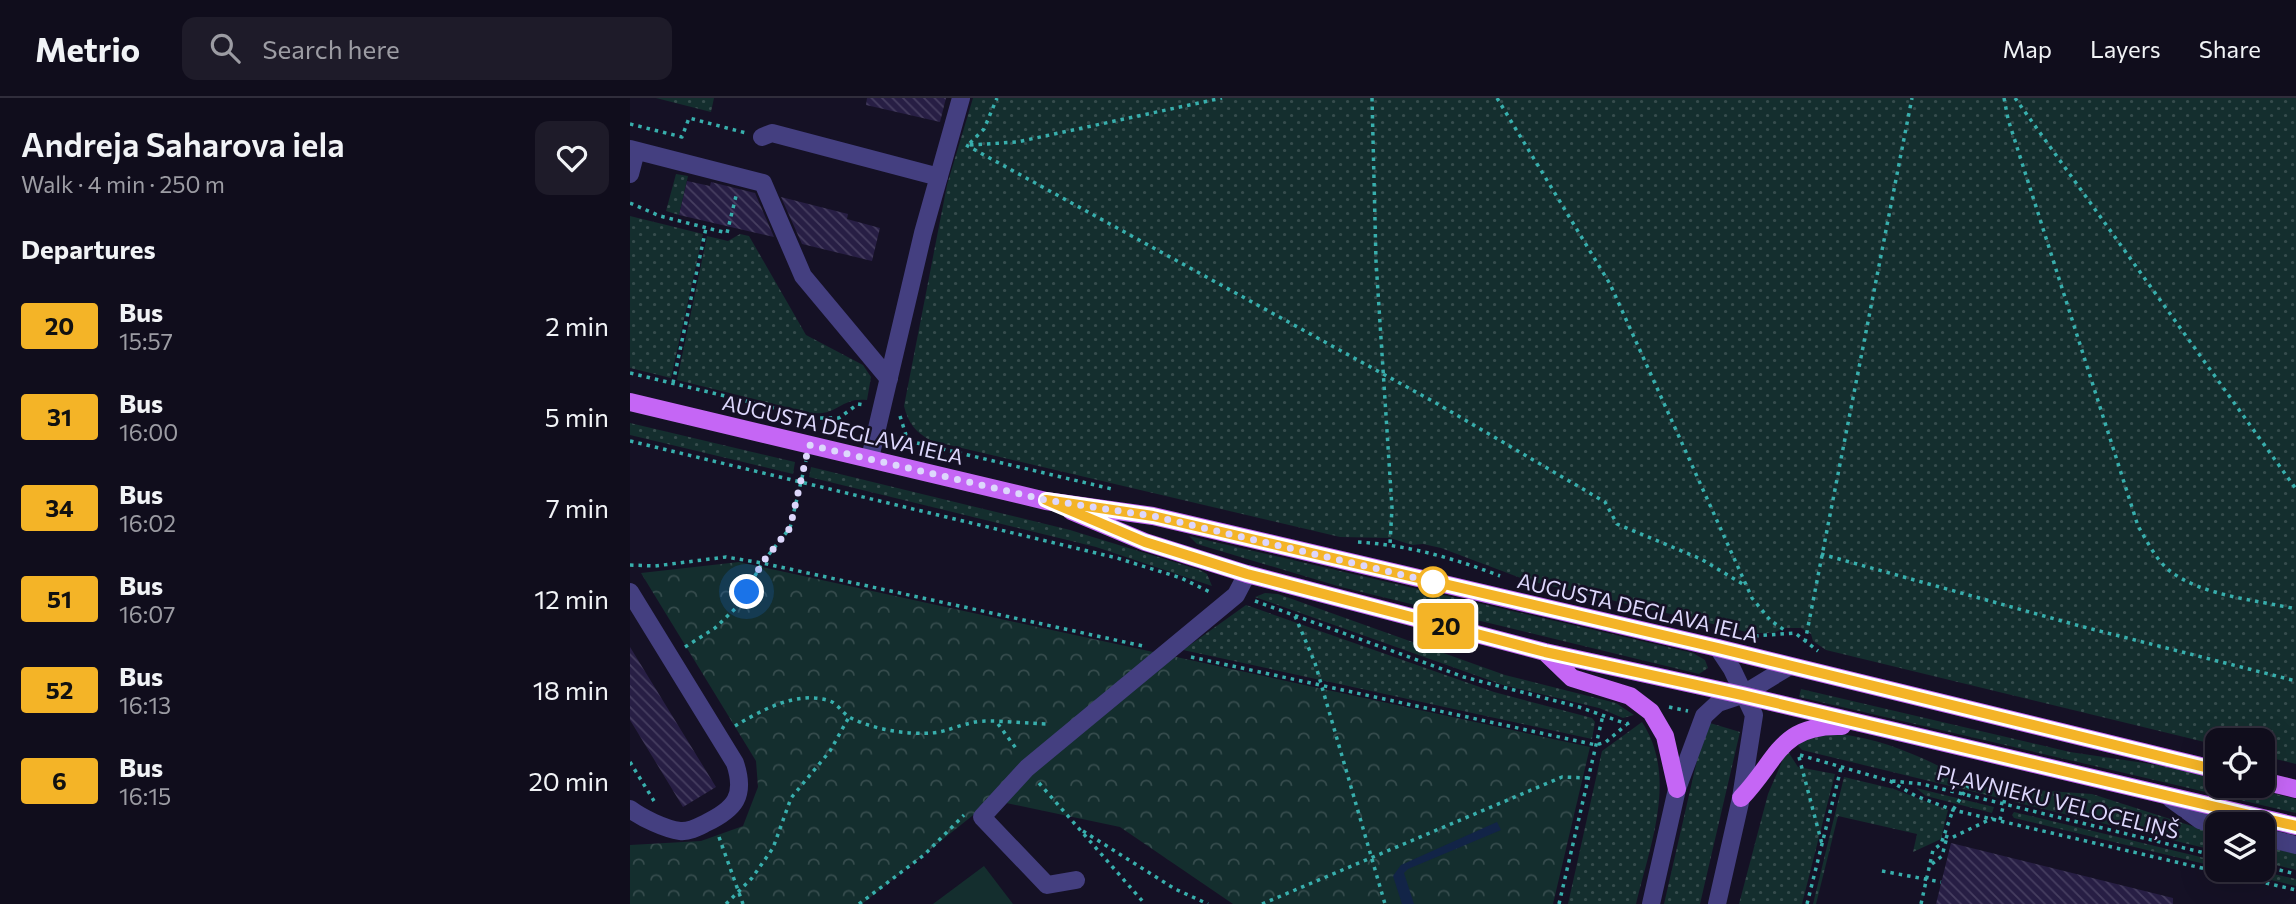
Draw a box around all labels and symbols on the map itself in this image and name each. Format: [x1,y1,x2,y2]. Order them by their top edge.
street label: AUGUSTA DEGLAVA IELA [720,389,966,469]
unlabelled marker [1418,567,1448,597]
street label: AUGUSTA DEGLAVA IELA [1515,567,1761,647]
your location [729,574,764,609]
line badge: 20 [1414,603,1478,649]
street label: PĻAVNIEKU VELOCELIŅŠ [1934,759,2182,845]

